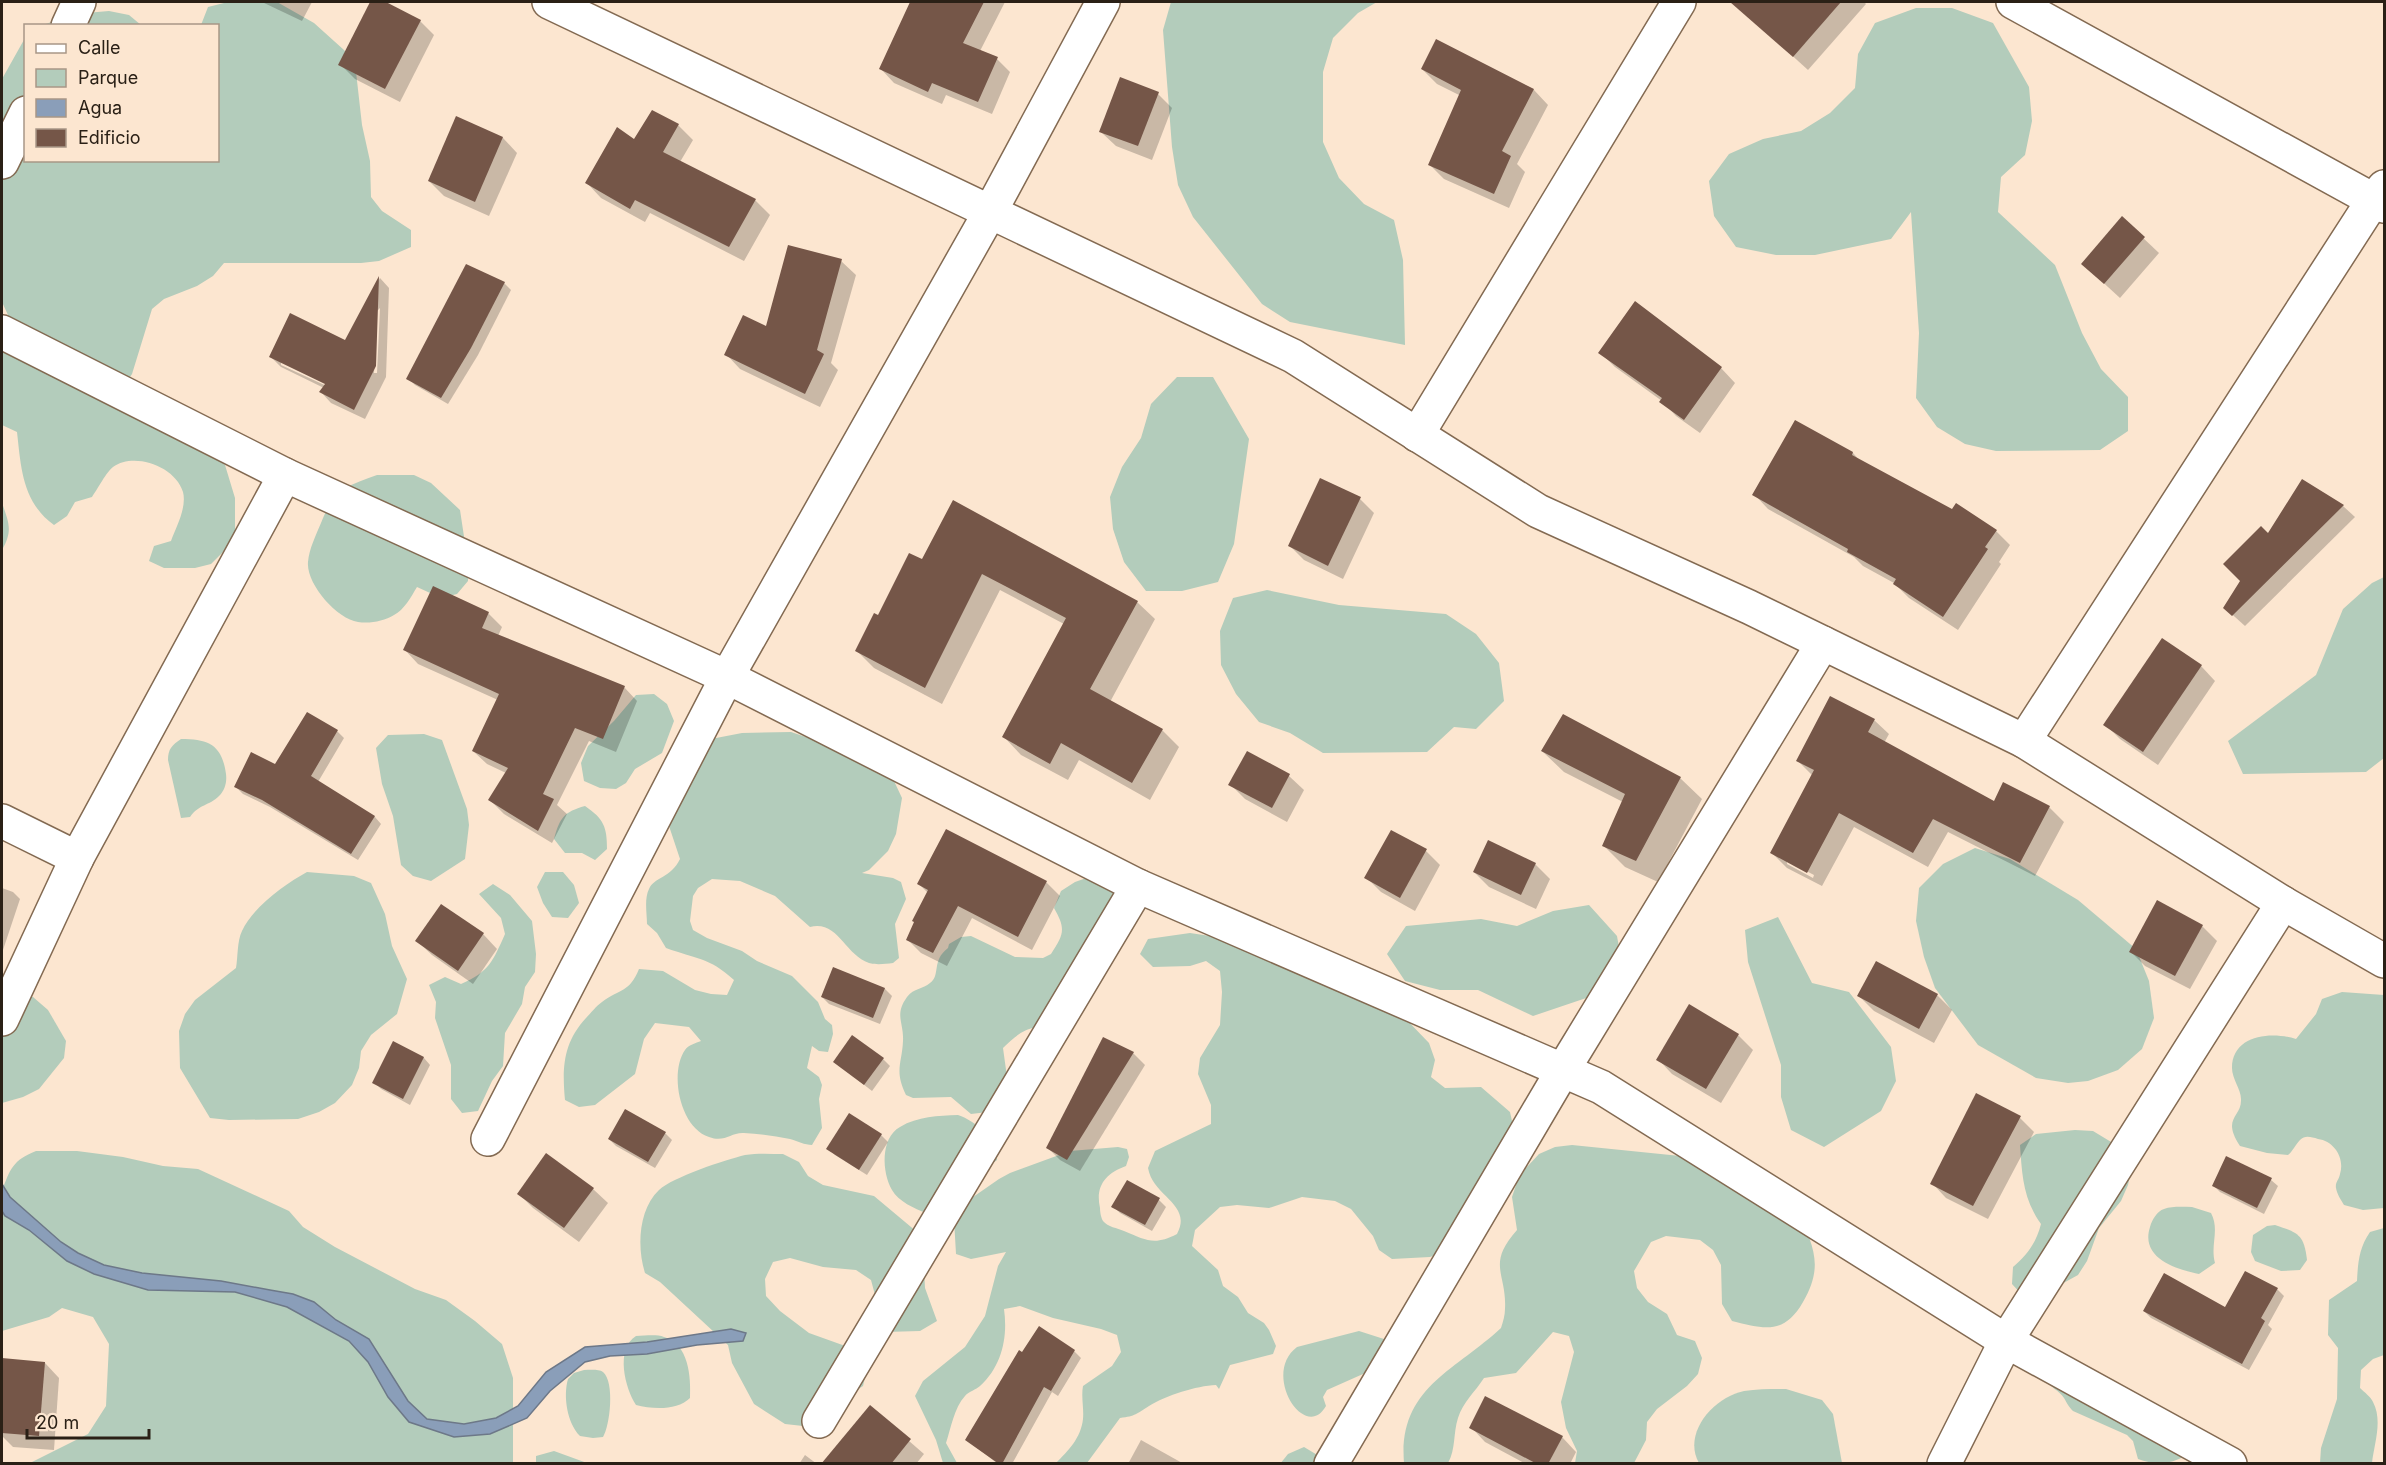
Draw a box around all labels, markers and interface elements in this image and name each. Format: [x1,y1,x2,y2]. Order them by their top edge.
legend [24,24,219,162]
text: Calle [78,37,120,58]
text: Parque [78,67,138,88]
text: Agua [78,97,122,118]
text: Edificio [78,127,141,148]
scale bar [27,1402,148,1440]
text: 20 m [36,1412,79,1433]

